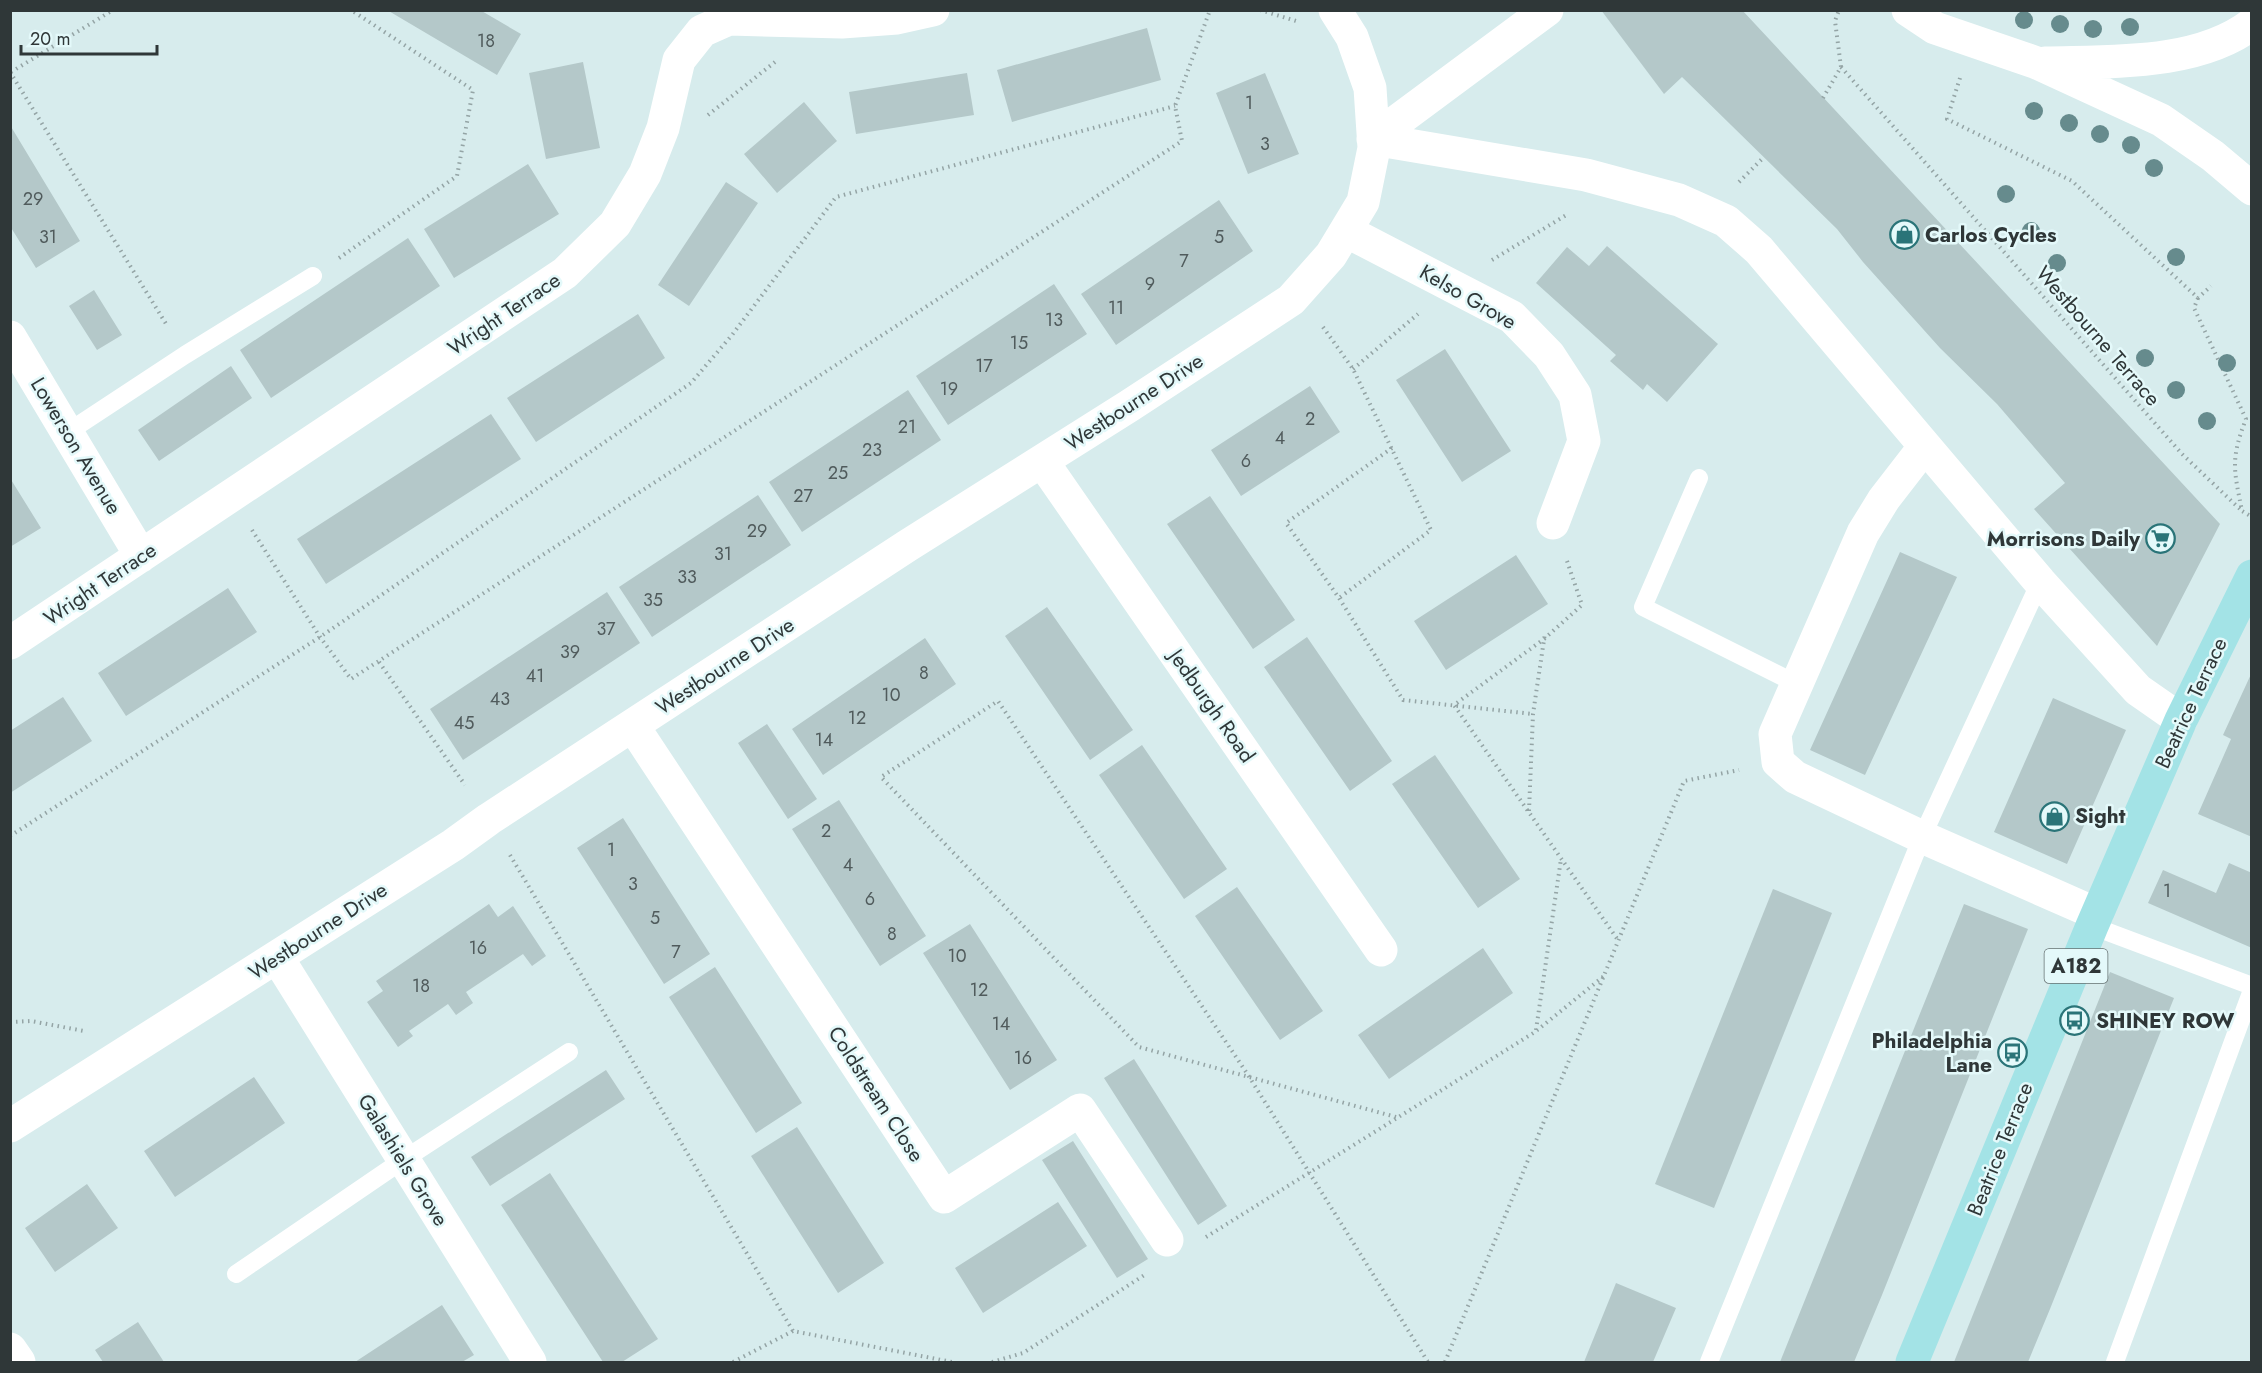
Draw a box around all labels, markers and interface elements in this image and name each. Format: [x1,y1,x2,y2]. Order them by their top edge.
scale bar [21,18,158,56]
text: 20 m [30,26,70,52]
house number: 18 [477,28,495,54]
house number: 1 [1245,90,1253,116]
house number: 3 [1260,131,1270,157]
house number: 29 [23,186,43,212]
shop icon: Carlos Cycles [1888,219,1920,251]
place label: Carlos Cycles [1925,220,2057,250]
house number: 31 [39,224,57,250]
house number: 5 [1214,224,1224,250]
house number: 7 [1179,248,1189,274]
street label: Kelso Grove [1414,257,1522,337]
street label: Westbourne Terrace [2029,259,2168,413]
street label: Wright Terrace [442,265,566,363]
house number: 9 [1145,271,1155,297]
house number: 11 [1108,295,1124,321]
house number: 13 [1045,307,1063,333]
house number: 15 [1010,330,1028,356]
street label: Westbourne Drive [1059,346,1209,458]
house number: 17 [975,353,993,379]
street label: Lowerson Avenue [23,372,129,520]
house number: 19 [940,376,958,402]
house number: 2 [1305,406,1315,432]
house number: 21 [898,414,916,440]
house number: 4 [1275,425,1285,451]
house number: 23 [862,437,882,463]
house number: 6 [1241,448,1251,474]
house number: 25 [828,460,848,486]
house number: 27 [793,483,813,509]
house number: 29 [747,518,767,544]
supermarket icon: Morrisons Daily [2145,523,2177,555]
place label: Morrisons Daily [1987,524,2141,554]
street label: Wright Terrace [38,535,162,633]
house number: 31 [714,541,732,567]
house number: 33 [677,564,697,590]
house number: 35 [643,587,663,613]
street label: Westbourne Drive [650,610,800,722]
house number: 37 [596,616,616,642]
street label: Beatrice Terrace [2148,632,2235,773]
house number: 39 [560,639,580,665]
street label: Jedburgh Road [1160,641,1262,769]
house number: 8 [919,660,929,686]
house number: 41 [526,663,544,689]
house number: 10 [882,682,901,708]
house number: 43 [490,686,510,712]
house number: 12 [848,705,866,731]
house number: 45 [454,710,474,736]
house number: 14 [815,727,833,753]
shop icon: Sight [2038,800,2070,832]
place label: Sight [2075,801,2126,831]
house number: 2 [821,818,831,844]
house number: 1 [607,837,615,863]
house number: 4 [843,852,853,878]
house number: 3 [628,871,638,897]
street label: Westbourne Drive [243,875,393,987]
house number: 1 [2163,878,2171,904]
house number: 6 [865,886,875,912]
house number: 5 [650,905,660,931]
house number: 8 [887,921,897,947]
house number: 16 [469,935,487,961]
house number: 7 [671,939,681,965]
house number: 10 [948,943,967,969]
road number: A182 [2044,949,2108,983]
house number: 18 [412,973,430,999]
house number: 12 [970,977,988,1003]
bus stop icon: SHINEY ROW [2059,1005,2091,1037]
place label: SHINEY ROW [2096,1006,2235,1036]
house number: 14 [992,1011,1010,1037]
street label: Coldstream Close [821,1020,931,1168]
place label: Philadelphia Lane [1872,1026,1992,1080]
bus stop icon: Philadelphia Lane [1997,1037,2029,1069]
house number: 16 [1014,1045,1032,1071]
street label: Beatrice Terrace [1960,1078,2040,1220]
street label: Galashiels Grove [350,1088,456,1232]

